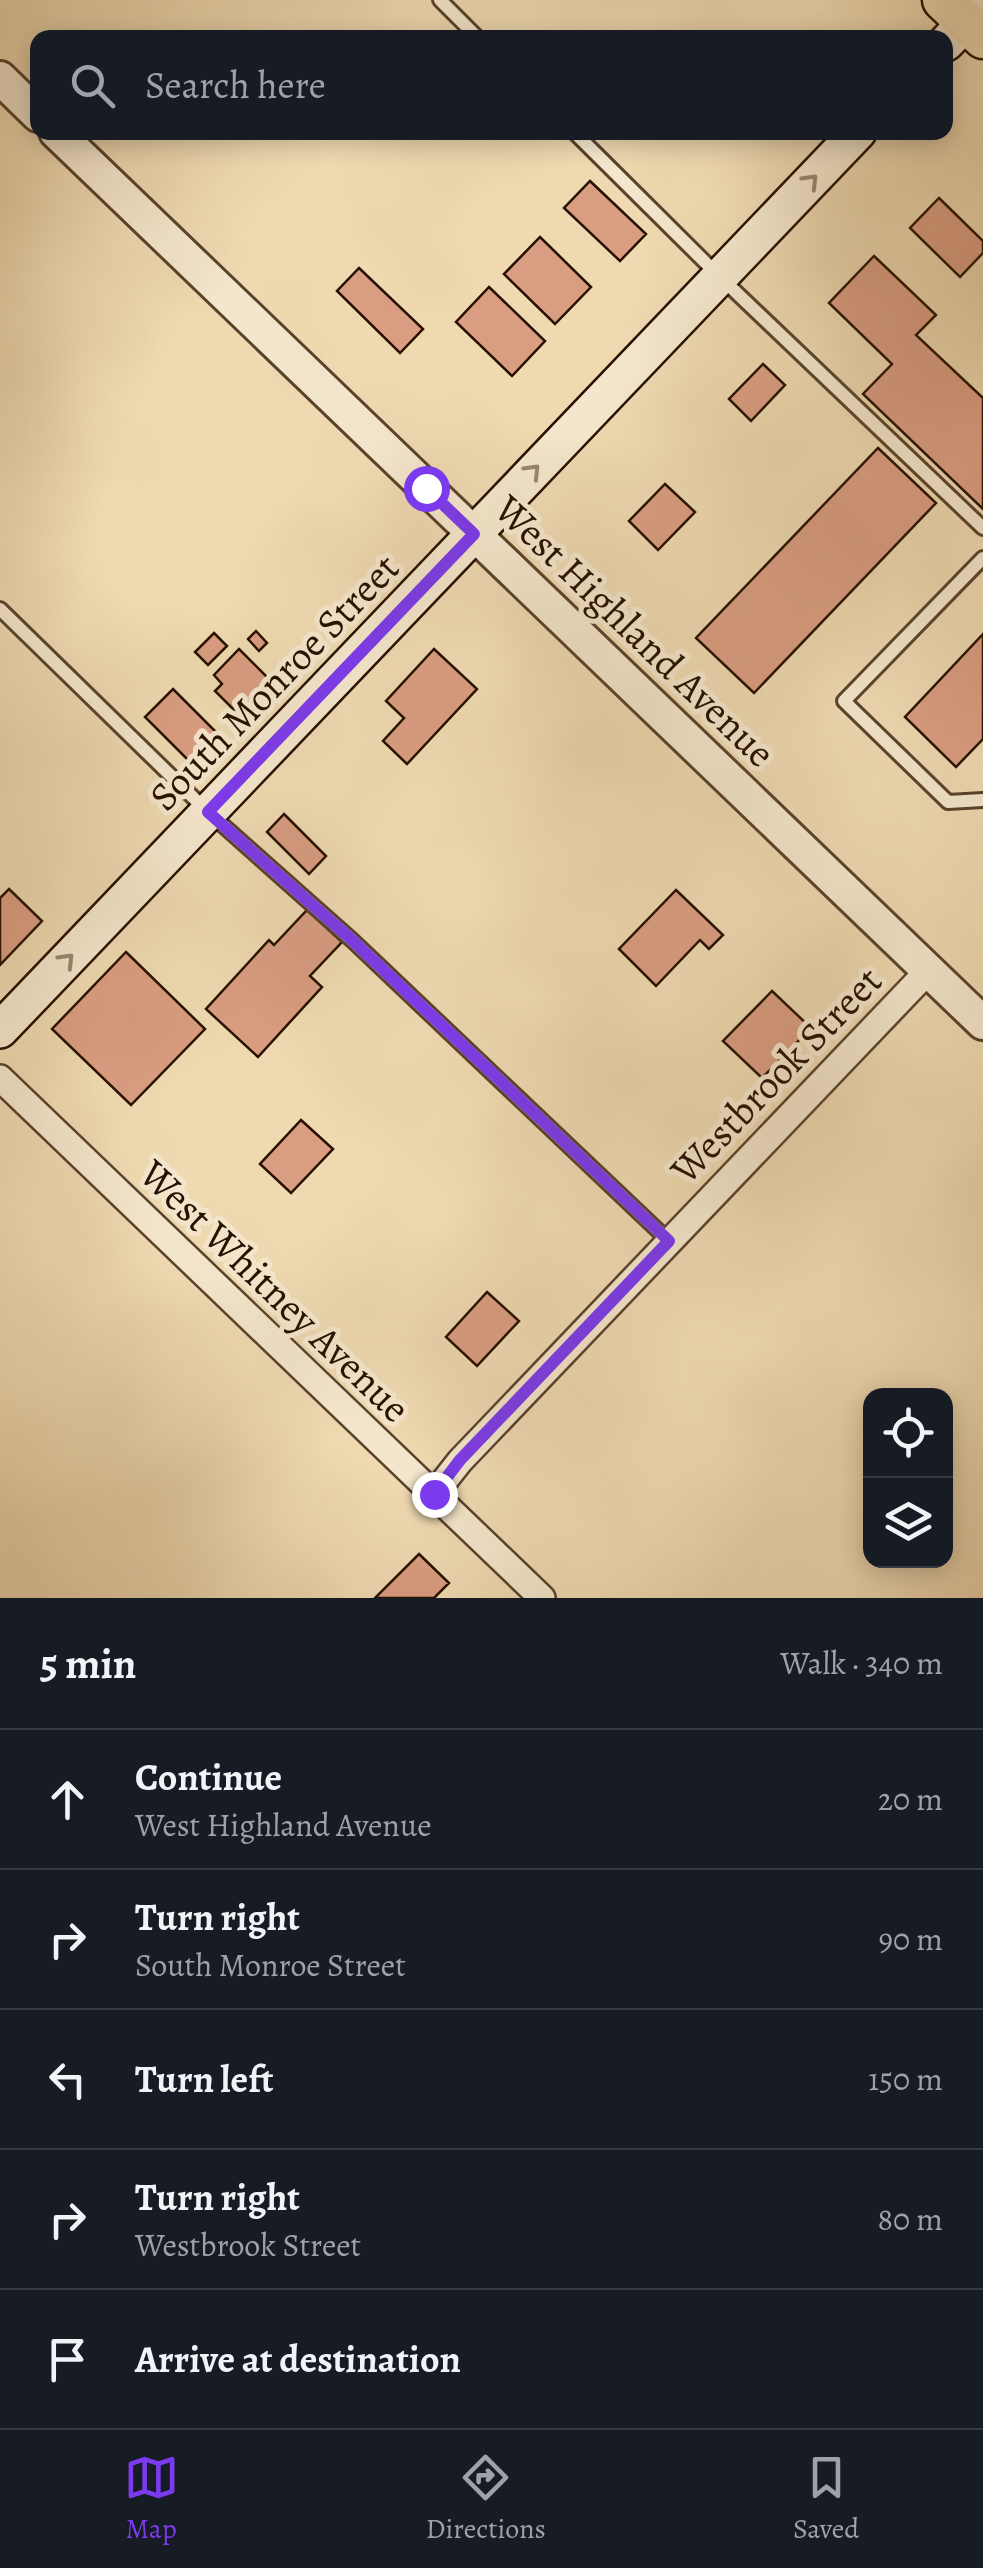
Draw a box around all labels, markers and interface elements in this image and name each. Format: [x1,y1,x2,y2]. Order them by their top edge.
search box [30,30,953,140]
icon: search [65,58,120,113]
text: Search here [145,59,326,111]
one-way arrow [800,174,818,192]
one-way arrow [521,464,539,483]
route start [404,466,450,512]
street label: West Highland Avenue [482,482,787,780]
street label: South Monroe Street [137,541,411,823]
one-way arrow [55,953,73,971]
street label: Westbrook Street [657,954,894,1197]
street label: West Whitney Avenue [127,1147,422,1435]
map controls [863,1388,953,1568]
button: locate [863,1388,953,1478]
route end [412,1472,458,1518]
button: layers [863,1478,953,1568]
text: 5 min [40,1635,136,1692]
text: Walk · 340 m [780,1641,943,1685]
text: Continue [135,1751,282,1803]
icon: ahead [40,1772,95,1827]
text: 20 m [878,1777,943,1821]
text: West Highland Avenue [135,1803,432,1847]
text: Turn right [135,1891,300,1943]
icon: right [40,1912,95,1967]
text: 90 m [878,1917,943,1961]
text: South Monroe Street [135,1943,406,1987]
icon: left [40,2052,95,2107]
text: Turn left [135,2053,274,2105]
text: 150 m [868,2057,943,2101]
text: Turn right [135,2171,300,2223]
icon: right [40,2192,95,2247]
text: 80 m [877,2197,943,2241]
text: Westbrook Street [135,2223,361,2267]
icon: arrive [40,2332,95,2387]
text: Arrive at destination [135,2333,461,2385]
tab: Map [124,2450,179,2548]
tab: Directions [426,2450,546,2548]
tab: Saved [793,2450,859,2548]

